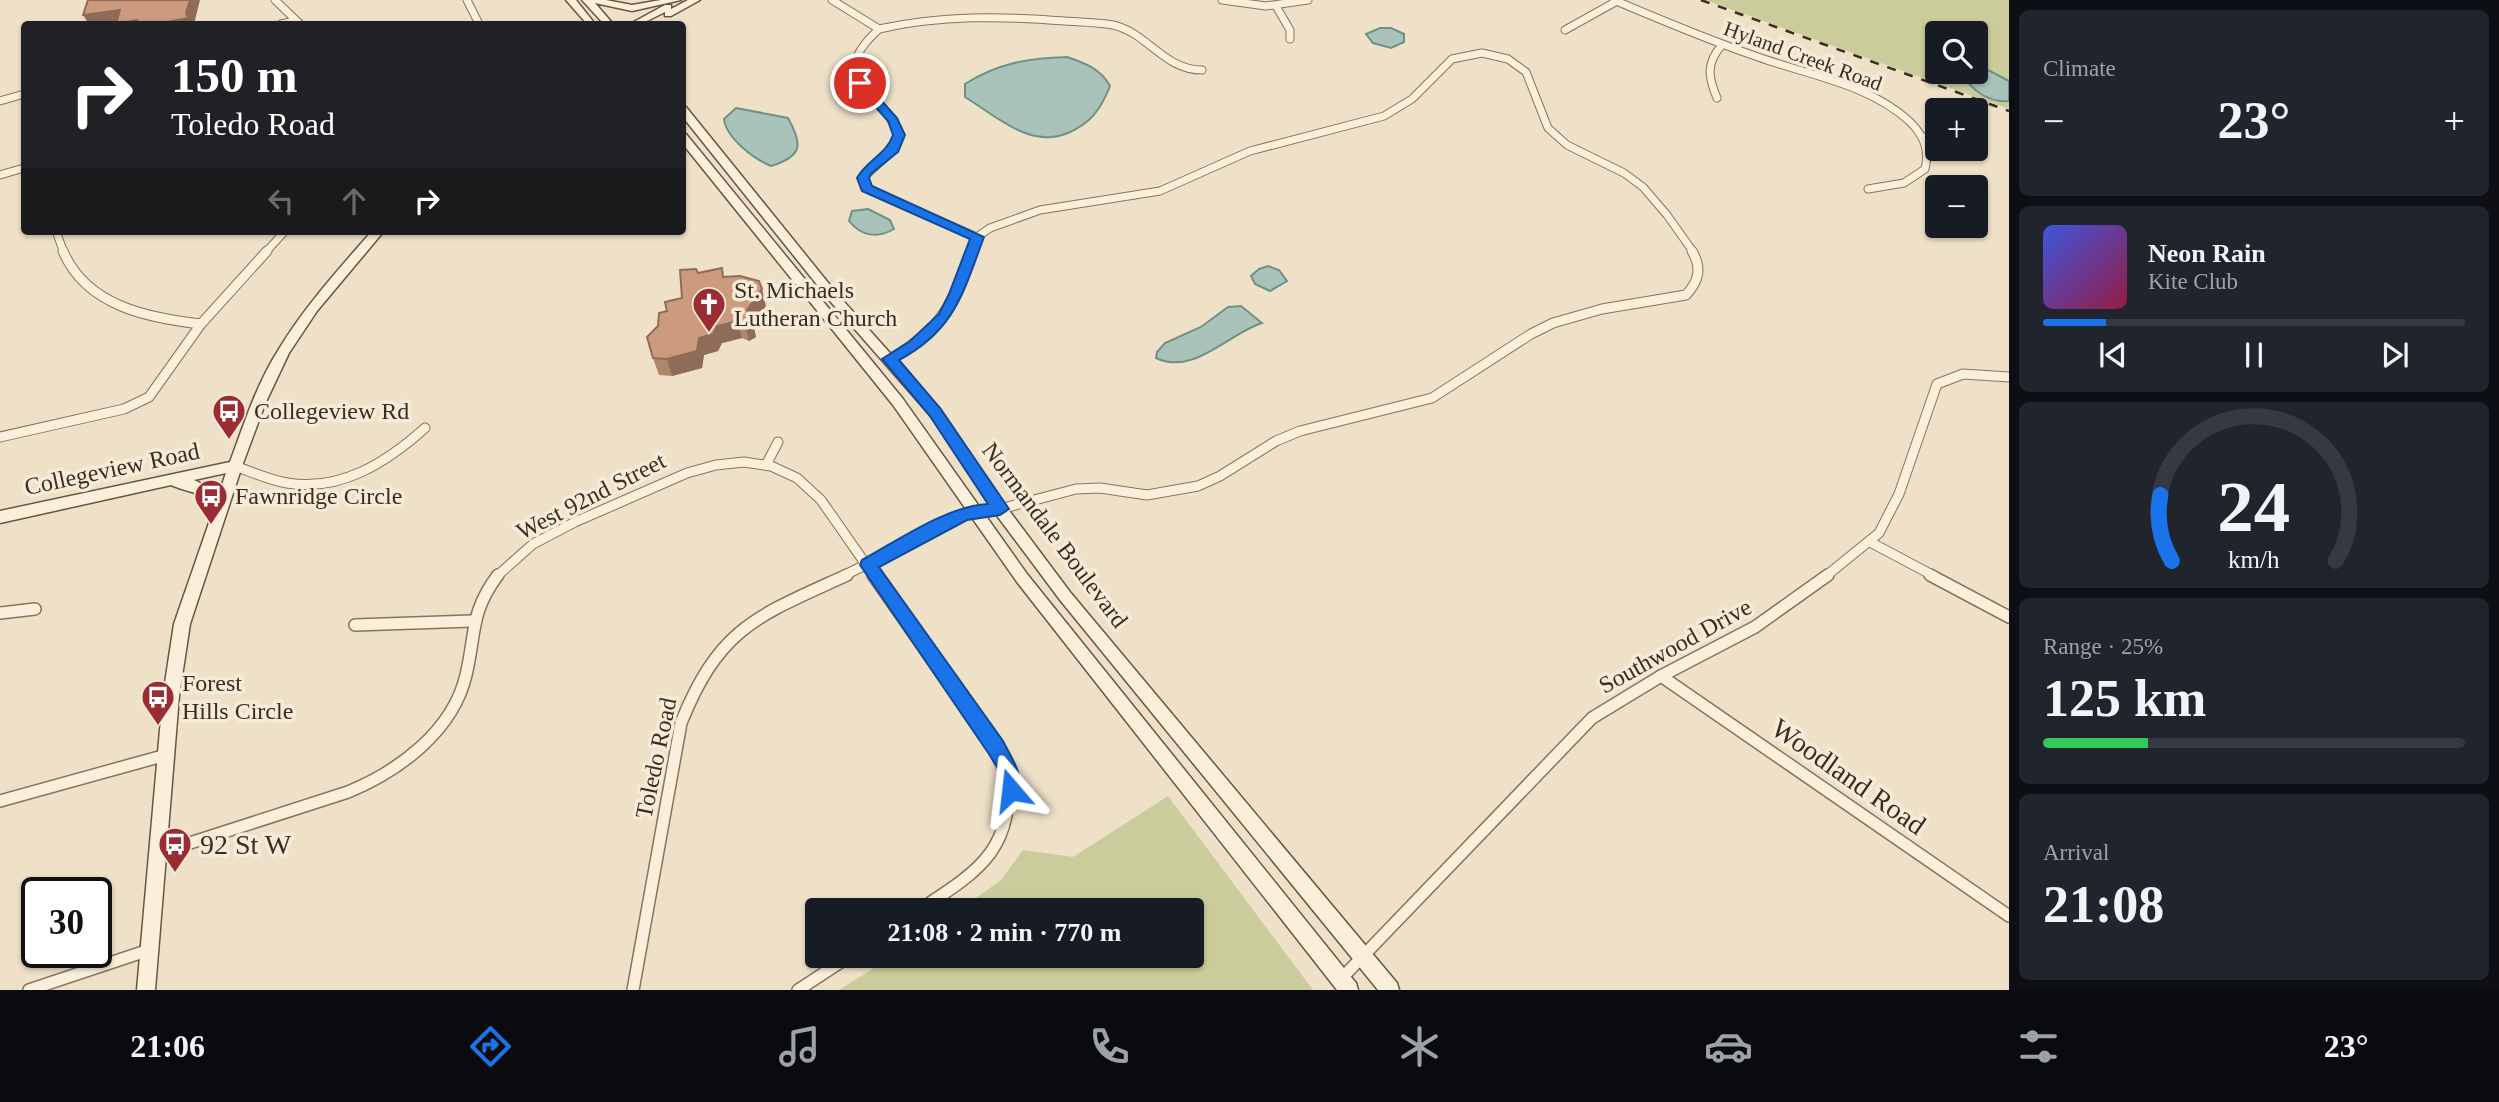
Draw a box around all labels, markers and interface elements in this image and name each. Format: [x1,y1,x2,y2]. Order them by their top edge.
street label: Hyland Creek Road [1721,16,1886,96]
map controls [1925,21,1988,238]
button: search [1925,21,1988,84]
text: 150 m [171,48,298,103]
icon: right [56,49,147,140]
pin [830,53,890,113]
text: Climate [2043,56,2116,81]
icon: arrive [841,64,879,102]
text: 23° [2218,92,2290,149]
button: + [1925,98,1988,161]
text: − [2043,100,2064,142]
text: + [2444,100,2465,142]
text: Toledo Road [171,106,335,142]
button: − [1925,175,1988,238]
icon: left [262,182,300,220]
icon: ahead [335,182,373,220]
icon: right [408,182,446,220]
text: Neon Rain [2148,239,2266,268]
text: Kite Club [2148,269,2238,294]
place label: St. Michaels Lutheran Church [734,277,897,331]
church icon: St. Michaels Lutheran Church [690,285,728,334]
icon: previous [2094,336,2132,374]
icon: pause [2235,336,2273,374]
icon: next [2376,336,2414,374]
bus stop icon: Collegeview Rd [210,392,248,441]
place label: Collegeview Rd [254,398,409,424]
street label: Normandale Boulevard [977,437,1133,633]
street label: Collegeview Road [22,438,202,500]
street label: West 92nd Street [512,447,670,545]
text: 24 [2218,466,2290,547]
bus stop icon: Fawnridge Circle [192,477,230,526]
place label: Fawnridge Circle [235,483,402,509]
text: km/h [2228,546,2280,573]
street label: Southwood Drive [1594,593,1756,699]
text: Range · 25% [2043,634,2163,659]
place label: Forest Hills Circle [182,670,293,724]
text: 125 km [2043,670,2206,727]
bus stop icon: Forest Hills Circle [139,678,177,727]
street label: Toledo Road [631,695,681,821]
street label: Woodland Road [1766,712,1932,841]
position arrow [974,753,1048,827]
bus stop icon: 92 St W [156,825,194,874]
place label: 92 St W [200,829,292,860]
text: Arrival [2043,840,2109,865]
text: 21:08 [2043,876,2164,933]
speed limit sign: 30 [21,877,112,968]
text: 21:08 · 2 min · 770 m [888,918,1122,947]
icon: directions [466,1022,515,1071]
icon: music [775,1022,824,1071]
icon: phone [1085,1022,1134,1071]
icon: climate [1395,1022,1444,1071]
icon: car [1704,1022,1753,1071]
icon: filters [2014,1022,2063,1071]
text: 21:06 [130,1028,205,1064]
text: 23° [2324,1028,2369,1064]

